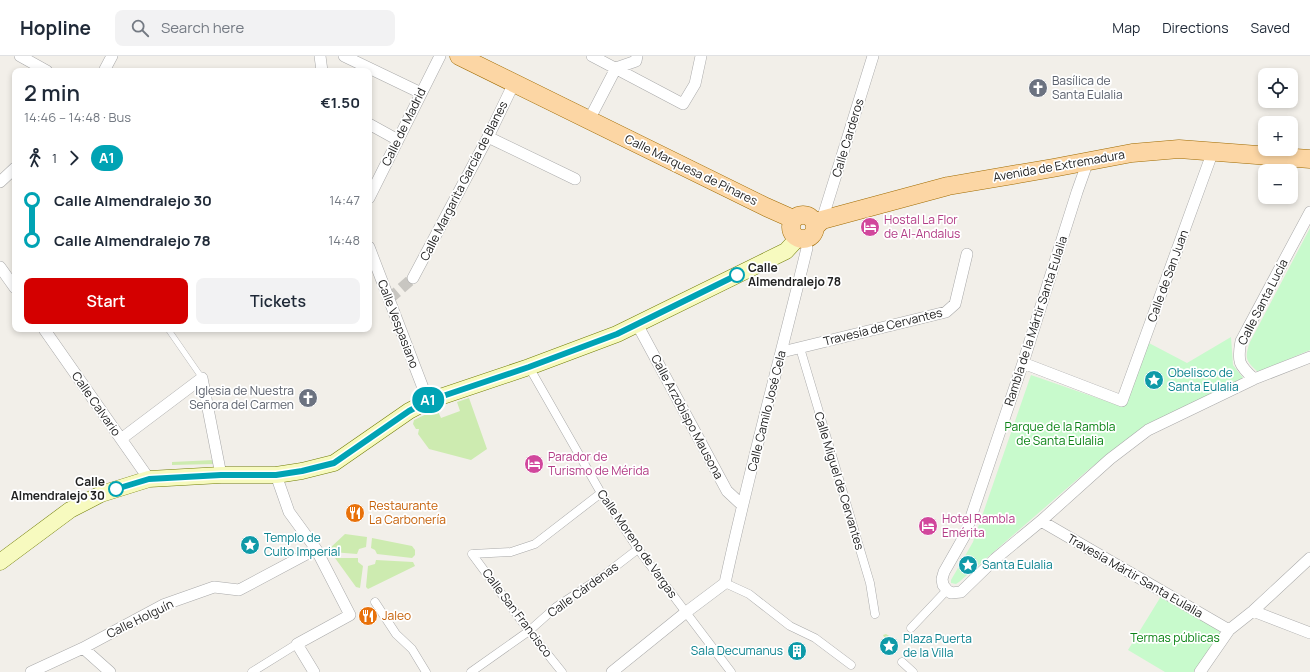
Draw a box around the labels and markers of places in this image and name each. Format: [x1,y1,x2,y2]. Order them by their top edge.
place label: Basílica de Santa Eulalia [1052,72,1123,103]
church icon: Basílica de Santa Eulalia [1027,77,1049,99]
place label: Hostal La Flor de Al-Andalus [884,211,960,242]
hotel icon: Hostal La Flor de Al-Andalus [859,216,881,238]
place label: Calle Almendralejo 78 [748,259,841,290]
marker: Calle Almendralejo 78 [729,267,745,283]
place label: Obelisco de Santa Eulalia [1168,364,1239,395]
place icon: Obelisco de Santa Eulalia [1143,369,1165,391]
place label: Iglesia de Nuestra Señora del Carmen [189,382,294,413]
church icon: Iglesia de Nuestra Señora del Carmen [297,387,319,409]
place label: Parador de Turismo de Mérida [548,448,649,479]
hotel icon: Parador de Turismo de Mérida [523,453,545,475]
place label: Calle Almendralejo 30 [11,473,105,504]
marker: Calle Almendralejo 30 [108,481,124,497]
place label: Restaurante La Carbonería [369,497,446,528]
restaurant icon: Restaurante La Carbonería [344,502,366,524]
place label: Hotel Rambla Emérita [942,510,1015,541]
hotel icon: Hotel Rambla Emérita [917,515,939,537]
place label: Templo de Culto Imperial [264,529,340,560]
place icon: Templo de Culto Imperial [239,534,261,556]
place icon: Santa Eulalia [957,554,979,576]
place label: Santa Eulalia [982,556,1053,573]
restaurant icon: Jaleo [357,605,379,627]
place label: Jaleo [382,607,411,624]
place label: Plaza Puerta de la Villa [903,630,972,661]
place icon: Plaza Puerta de la Villa [878,635,900,657]
building icon: Sala Decumanus [786,640,808,662]
place label: Sala Decumanus [691,642,783,659]

